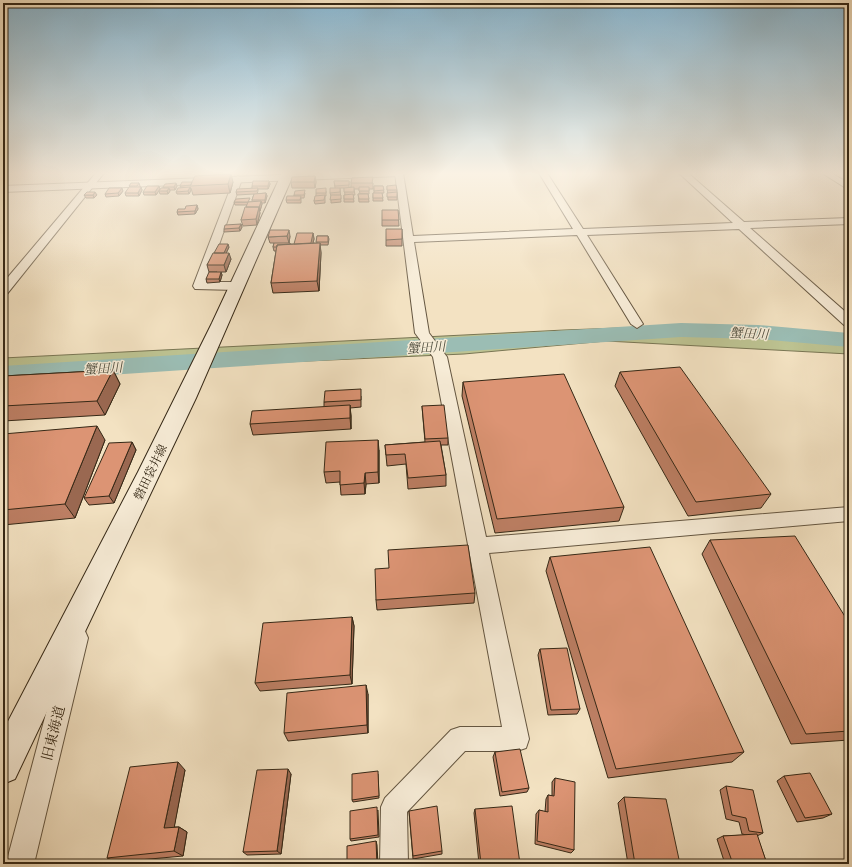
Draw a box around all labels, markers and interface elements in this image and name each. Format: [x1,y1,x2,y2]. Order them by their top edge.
water label: 蟹田川 [729,324,771,342]
water label: 蟹田川 [406,338,448,356]
water label: 蟹田川 [83,359,125,377]
street label: 磐田袋井線 [130,442,170,502]
street label: 旧東海道 [37,704,69,762]

